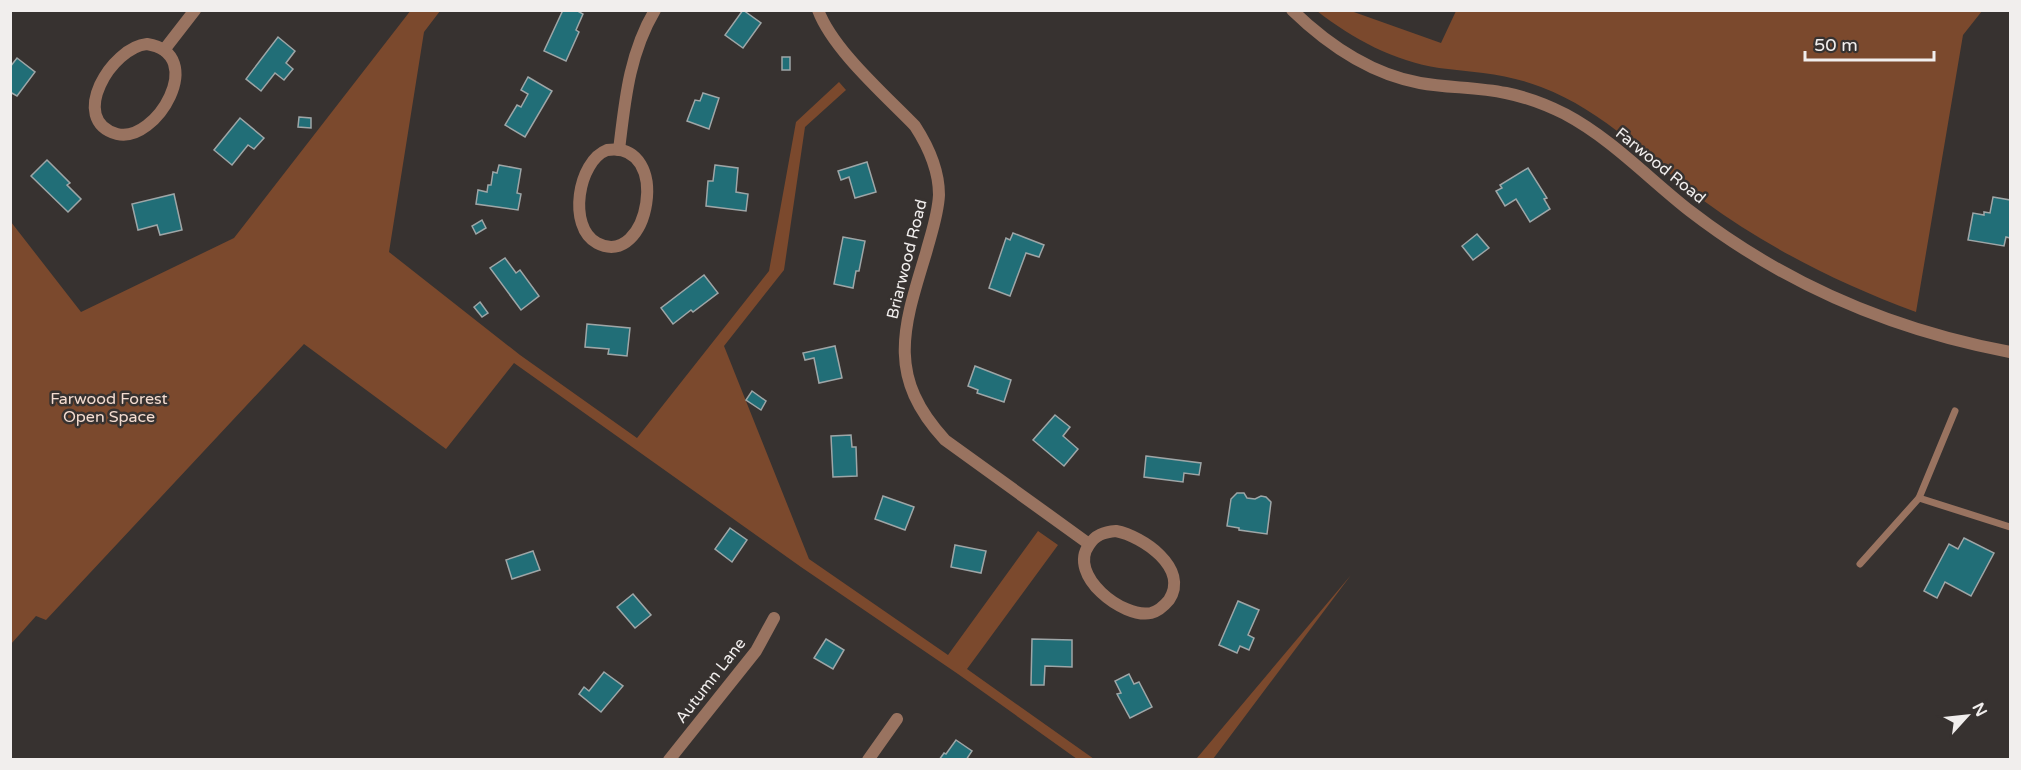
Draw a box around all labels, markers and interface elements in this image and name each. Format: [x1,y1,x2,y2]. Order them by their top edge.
scale bar [1805,24,1934,62]
text: 50 m [1814,34,1858,56]
street label: Farwood Road [1611,123,1709,208]
street label: Briarwood Road [882,197,932,321]
park label: Farwood Forest Open Space [50,389,168,427]
street label: Autumn Lane [671,634,750,727]
north arrow [1937,686,1997,746]
text: N [1968,699,1991,720]

